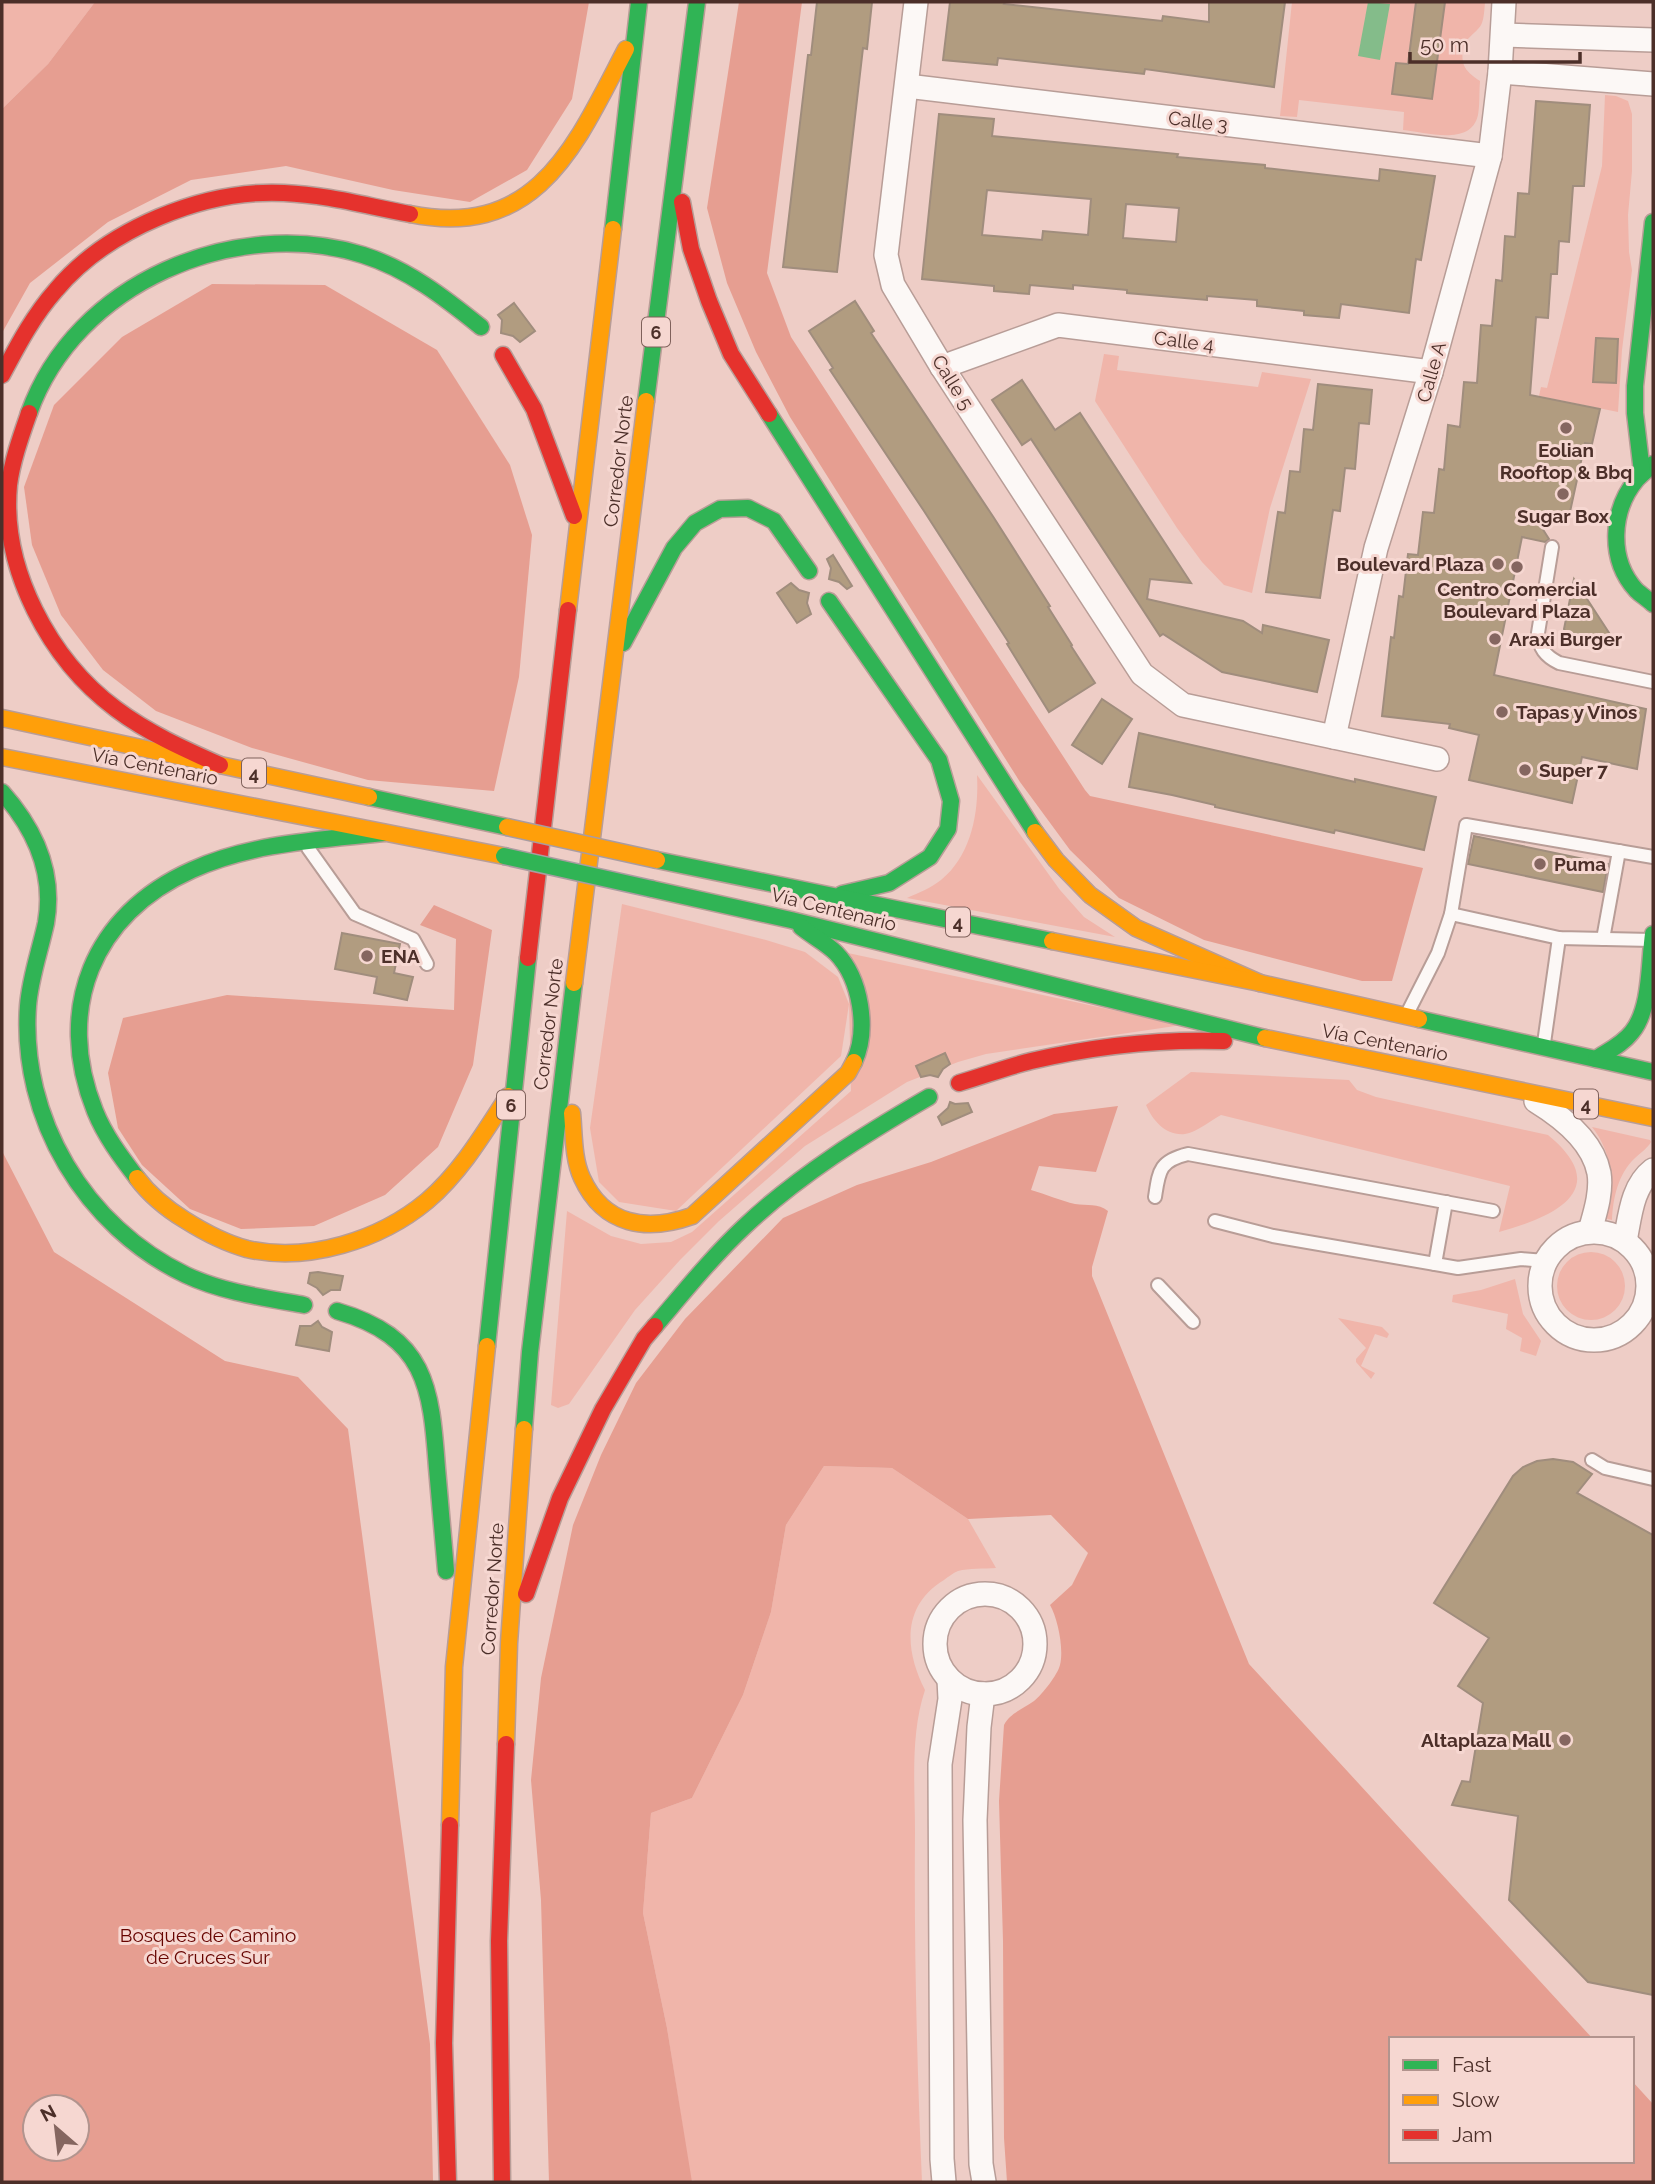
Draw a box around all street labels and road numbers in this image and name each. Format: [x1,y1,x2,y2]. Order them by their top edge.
street label: Calle 3 [1167,106,1229,136]
road number: 6 [642,318,670,346]
street label: Calle 4 [1153,326,1215,356]
street label: Calle A [1412,339,1450,405]
street label: Calle 5 [928,351,978,413]
street label: Corredor Norte [599,394,637,528]
street label: Vía Centenario [90,743,220,789]
road number: 4 [242,758,266,788]
street label: Vía Centenario [769,883,899,935]
road number: 4 [946,908,970,937]
street label: Corredor Norte [529,957,567,1091]
street label: Vía Centenario [1320,1019,1450,1065]
road number: 6 [497,1090,525,1120]
road number: 4 [1574,1090,1598,1119]
street label: Corredor Norte [476,1522,508,1656]

